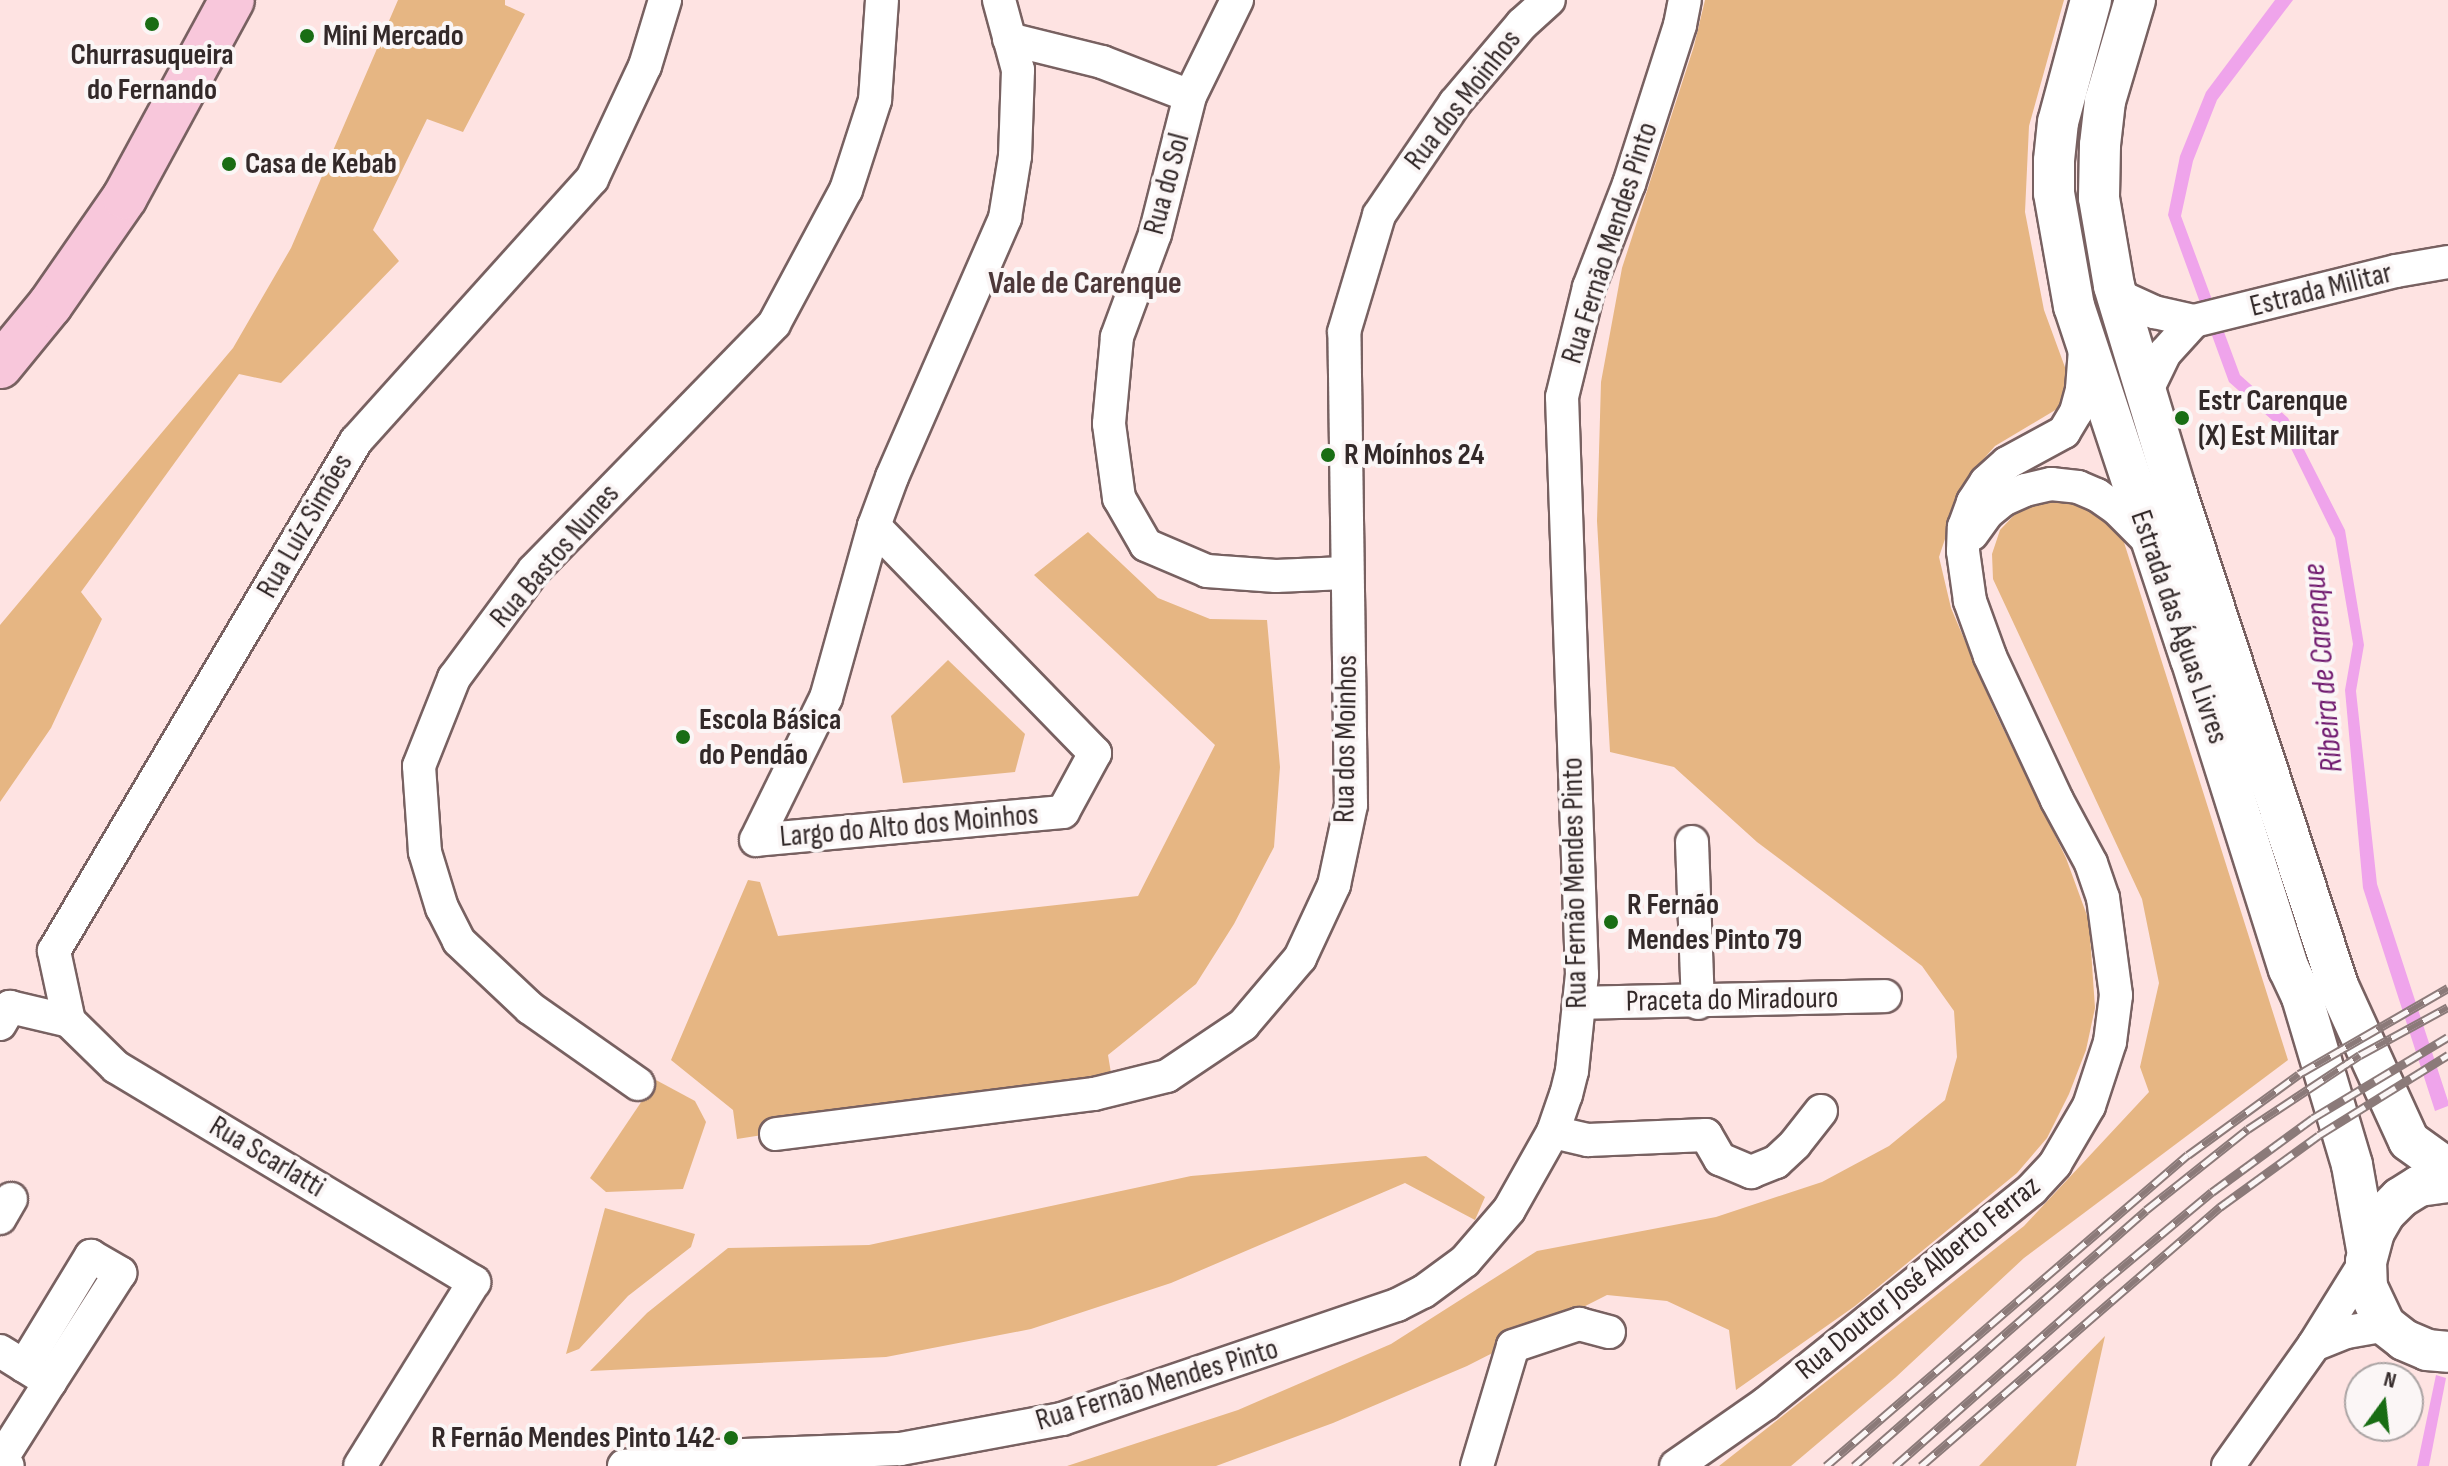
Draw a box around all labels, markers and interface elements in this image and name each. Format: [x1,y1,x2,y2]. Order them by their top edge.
marker: Churrasuqueira do Fernando [143,15,161,33]
place label: Mini Mercado [323,18,464,54]
street label: Rua dos Moinhos [1397,23,1529,177]
marker: Mini Mercado [298,27,316,45]
place label: Churrasuqueira do Fernando [70,37,234,108]
street label: Rua Fernão Mendes Pinto [1554,118,1666,368]
street label: Rua do Sol [1136,129,1198,239]
place label: Casa de Kebab [245,146,397,182]
marker: Casa de Kebab [220,155,238,173]
street label: Estrada Militar [2246,255,2396,325]
district label: Vale de Carenque [988,265,1182,303]
place label: Estr Carenque (X) Est Militar [2198,383,2348,454]
marker: Estr Carenque (X) Est Militar [2173,409,2191,427]
place label: R Moínhos 24 [1344,437,1485,473]
marker: R Moínhos 24 [1319,446,1337,464]
street label: Rua Luiz Simões [249,448,361,604]
street label: Rua Bastos Nunes [483,477,627,635]
street label: Estrada das Águas Livres [2122,506,2236,748]
water label: Ribeira de Carenque [2296,562,2352,774]
street label: Rua dos Moinhos [1327,655,1365,823]
place label: Escola Básica do Pendão [699,702,841,772]
marker: Escola Básica do Pendão [674,728,692,746]
street label: Rua Fernão Mendes Pinto [1555,757,1595,1009]
street label: Largo do Alto dos Moinhos [778,797,1040,855]
place label: R Fernão Mendes Pinto 79 [1627,887,1802,958]
marker: R Fernão Mendes Pinto 79 [1602,913,1620,931]
street label: Praceta do Miradouro [1626,980,1838,1020]
street label: Rua Scarlatti [203,1109,331,1205]
street label: Rua Doutor José Alberto Ferraz [1789,1168,2047,1388]
street label: Rua Fernão Mendes Pinto [1032,1331,1282,1439]
north arrow [2344,1362,2424,1442]
text: N [2381,1366,2399,1395]
place label: R Fernão Mendes Pinto 142 [431,1420,715,1456]
marker: R Fernão Mendes Pinto 142 [722,1429,740,1447]

